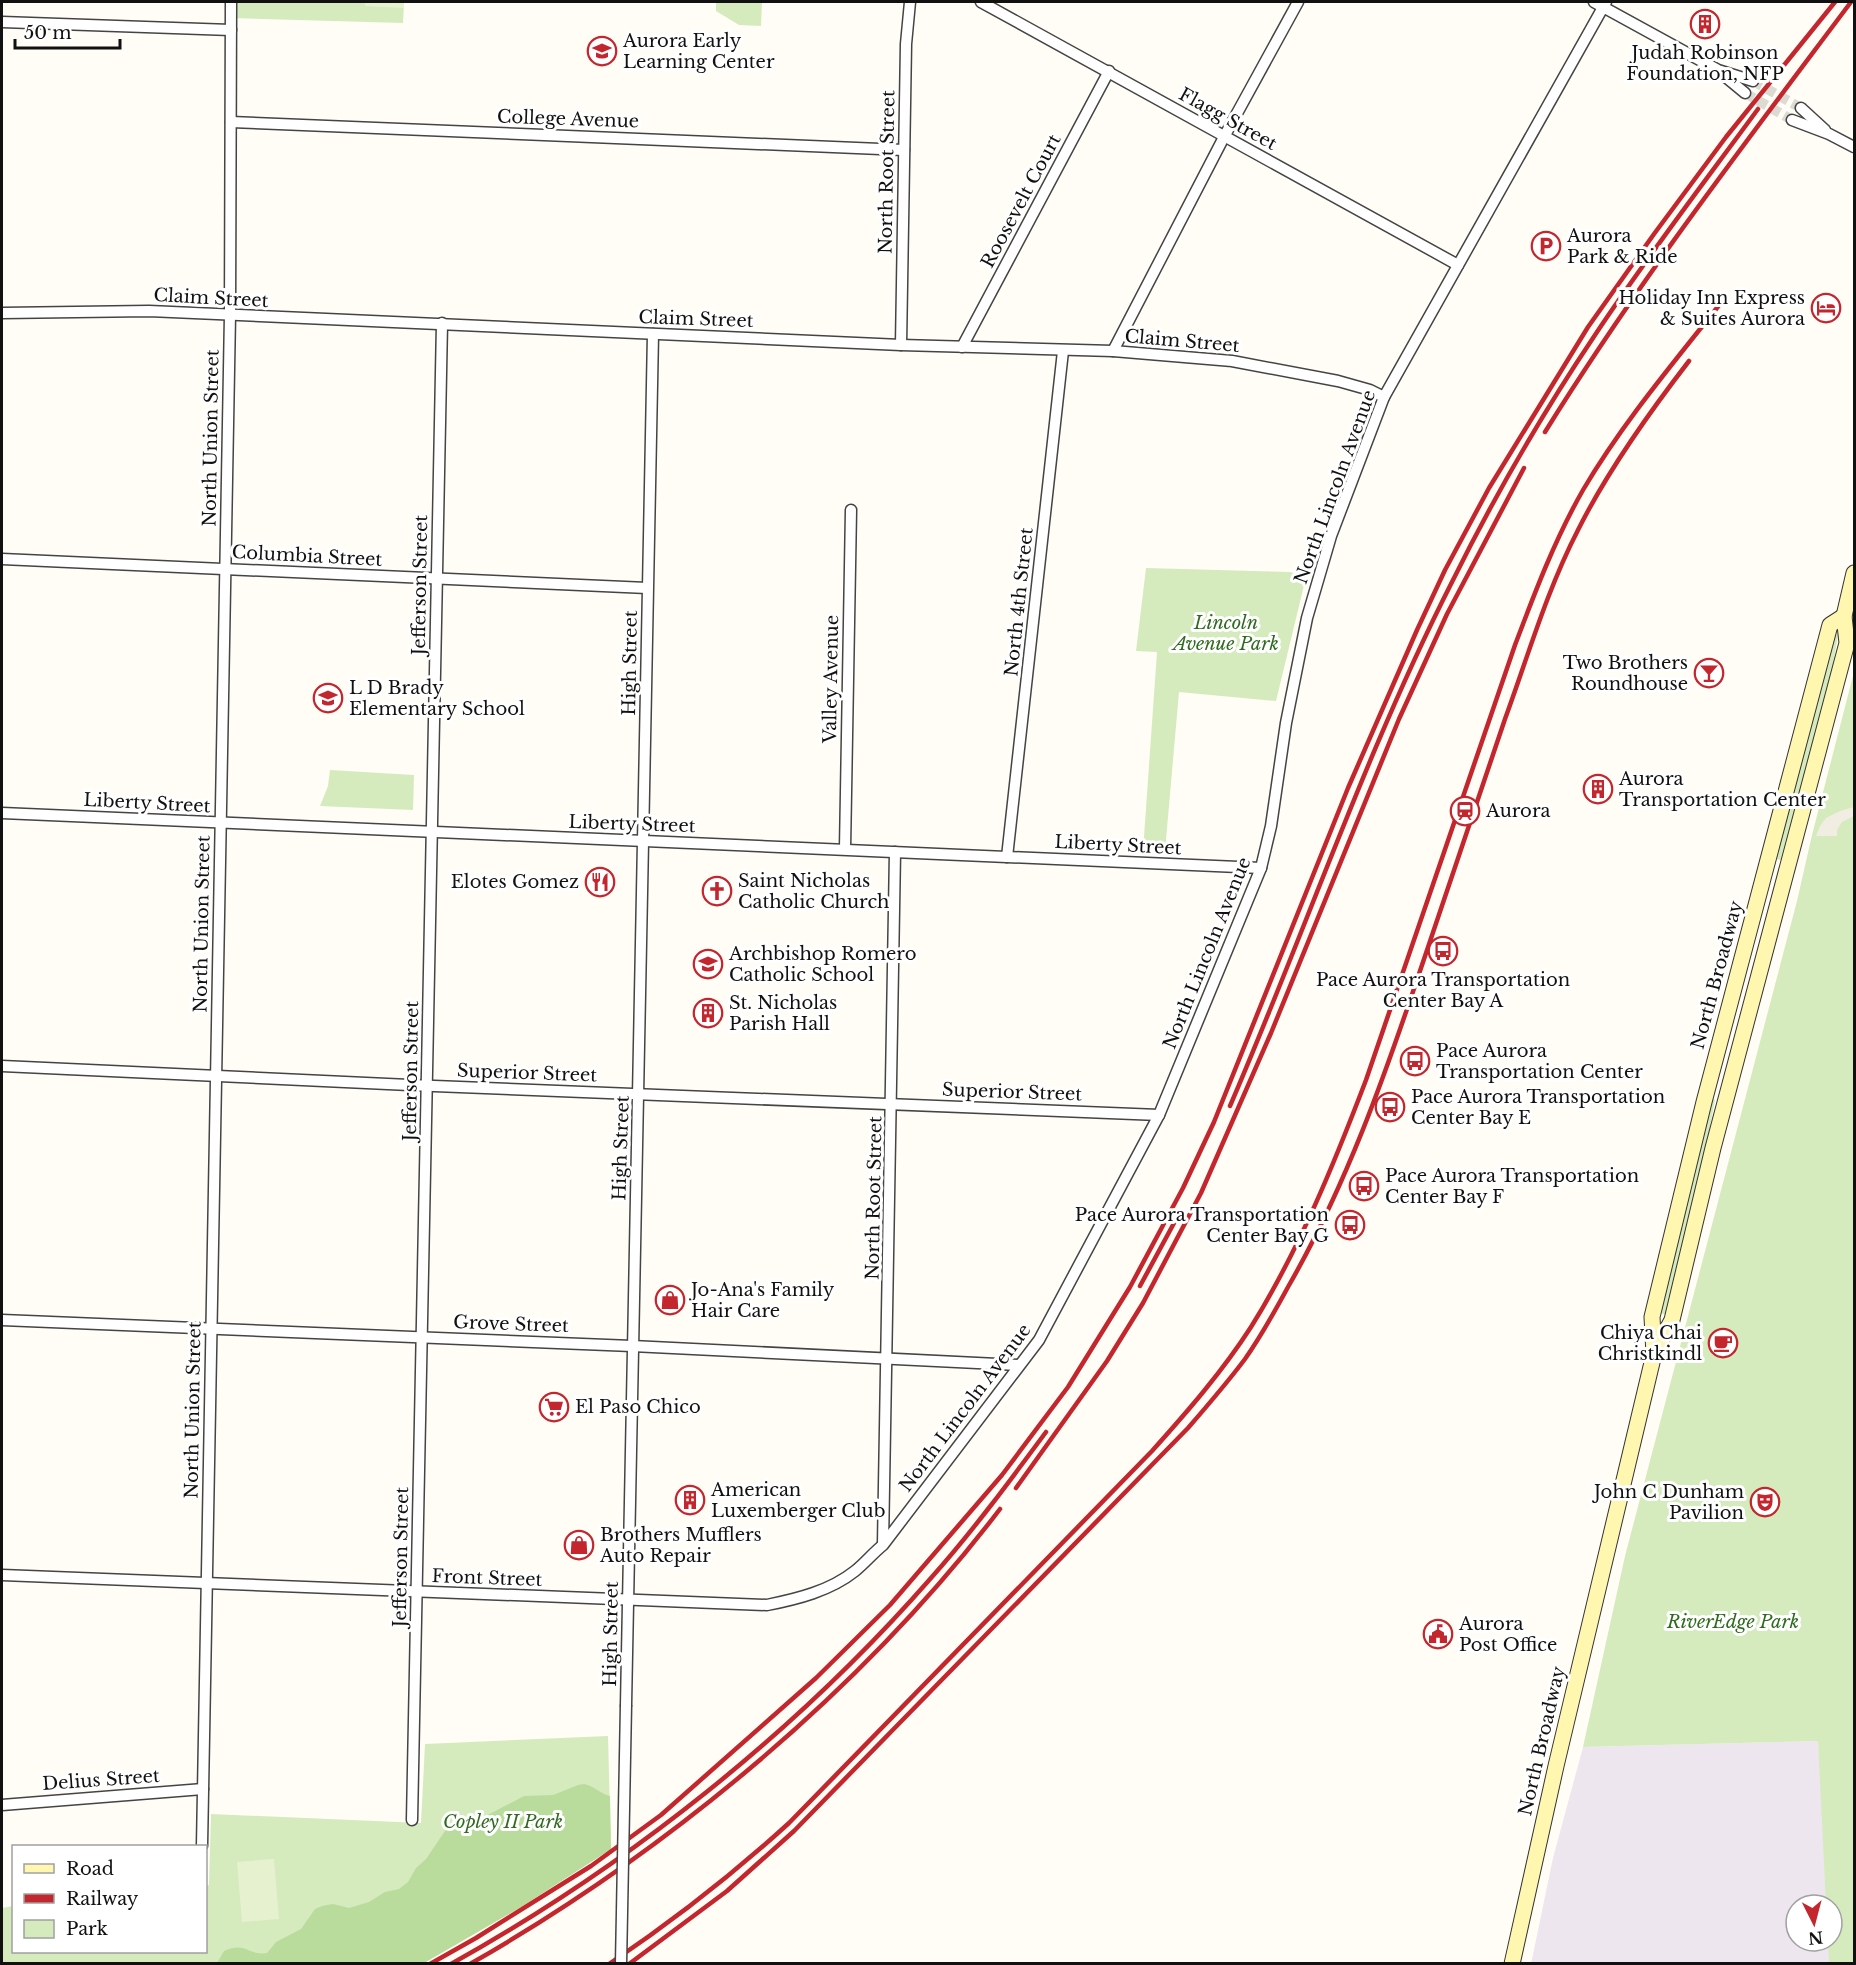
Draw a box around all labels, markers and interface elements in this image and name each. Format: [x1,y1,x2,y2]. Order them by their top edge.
building icon: Judah Robinson Foundation, NFP [1689,8,1721,40]
scale bar [15,12,120,50]
text: 50 m [24,22,72,44]
place label: Aurora Early Learning Center [622,30,775,73]
school or university icon: Aurora Early Learning Center [586,35,618,67]
place label: Judah Robinson Foundation, NFP [1626,42,1784,85]
street label: Flagg Street [1175,83,1281,155]
street label: North Root Street [875,90,899,254]
street label: College Avenue [497,106,639,132]
street label: Roosevelt Court [977,130,1066,272]
place label: Aurora Park & Ride [1566,225,1677,268]
parking icon: Aurora Park & Ride [1530,230,1562,262]
street label: Claim Street [153,284,269,312]
place label: Holiday Inn Express & Suites Aurora [1618,287,1805,330]
hotel icon: Holiday Inn Express & Suites Aurora [1810,292,1842,324]
street label: Claim Street [638,306,754,332]
street label: Claim Street [1124,325,1240,357]
street label: North Union Street [198,349,224,527]
street label: North Lincoln Avenue [1290,387,1380,587]
street label: Jefferson Street [408,514,432,657]
street label: North 4th Street [1000,526,1038,677]
street label: Columbia Street [231,541,383,571]
street label: High Street [618,610,642,716]
park label: Lincoln Avenue Park [1171,612,1279,655]
street label: Valley Avenue [819,615,843,744]
place label: Two Brothers Roundhouse [1563,652,1688,695]
bar icon: Two Brothers Roundhouse [1693,657,1725,689]
place label: L D Brady Elementary School [349,677,525,720]
school or university icon: L D Brady Elementary School [312,682,344,714]
place label: Aurora Transportation Center [1618,768,1826,811]
building icon: Aurora Transportation Center [1582,773,1614,805]
street label: Liberty Street [83,789,211,817]
station icon: Aurora [1449,795,1481,827]
place label: Aurora [1485,800,1550,822]
street label: Liberty Street [568,811,696,837]
street label: Liberty Street [1054,831,1182,859]
street label: North Union Street [189,835,215,1013]
street label: North Lincoln Avenue [1158,854,1256,1052]
restaurant icon: Elotes Gomez [584,866,616,898]
place label: Saint Nicholas Catholic Church [738,870,889,913]
place label: Elotes Gomez [451,871,579,893]
church icon: Saint Nicholas Catholic Church [701,875,733,907]
street label: North Broadway [1687,898,1748,1052]
bus stop icon: Pace Aurora Transportation Center Bay A [1427,935,1459,967]
place label: Archbishop Romero Catholic School [728,943,917,986]
school or university icon: Archbishop Romero Catholic School [692,948,724,980]
place label: Pace Aurora Transportation Center Bay A [1316,969,1570,1012]
place label: St. Nicholas Parish Hall [729,992,837,1035]
building icon: St. Nicholas Parish Hall [692,997,724,1029]
street label: Jefferson Street [399,1000,423,1143]
place label: Pace Aurora Transportation Center [1436,1040,1643,1083]
bus stop icon: Pace Aurora Transportation Center [1399,1045,1431,1077]
street label: Superior Street [457,1060,598,1086]
street label: Superior Street [942,1079,1083,1105]
place label: Pace Aurora Transportation Center Bay E [1411,1086,1665,1129]
bus stop icon: Pace Aurora Transportation Center Bay E [1374,1091,1406,1123]
street label: High Street [608,1095,634,1201]
street label: North Root Street [862,1116,886,1280]
place label: Pace Aurora Transportation Center Bay F [1385,1165,1639,1208]
bus stop icon: Pace Aurora Transportation Center Bay F [1348,1170,1380,1202]
place label: Pace Aurora Transportation Center Bay G [1075,1204,1329,1247]
bus stop icon: Pace Aurora Transportation Center Bay G [1334,1209,1366,1241]
place label: Jo-Ana's Family Hair Care [689,1279,835,1322]
shop icon: Jo-Ana's Family Hair Care [654,1284,686,1316]
street label: Grove Street [453,1311,569,1337]
street label: North Lincoln Avenue [895,1320,1035,1496]
street label: North Union Street [180,1321,206,1499]
place label: Chiya Chai Christkindl [1598,1322,1702,1365]
cafe icon: Chiya Chai Christkindl [1707,1327,1739,1359]
supermarket icon: El Paso Chico [538,1391,570,1423]
place label: El Paso Chico [575,1396,701,1418]
place label: American Luxemberger Club [710,1479,885,1522]
place label: John C Dunham Pavilion [1592,1481,1744,1524]
building icon: American Luxemberger Club [674,1484,706,1516]
street label: Jefferson Street [389,1486,413,1629]
theatre icon: John C Dunham Pavilion [1749,1486,1781,1518]
place label: Brothers Mufflers Auto Repair [599,1524,762,1567]
shop icon: Brothers Mufflers Auto Repair [563,1529,595,1561]
street label: Front Street [431,1565,543,1591]
street label: High Street [599,1581,623,1687]
park label: RiverEdge Park [1666,1611,1799,1633]
place label: Aurora Post Office [1458,1613,1557,1656]
public building icon: Aurora Post Office [1422,1618,1454,1650]
street label: North Broadway [1514,1664,1570,1818]
street label: Delius Street [41,1765,161,1795]
park label: Copley II Park [443,1811,563,1833]
legend [12,1845,207,1953]
text: Road [66,1858,114,1880]
text: Railway [66,1888,139,1910]
north arrow [1784,1893,1844,1953]
text: Park [66,1918,108,1940]
text: N [1807,1927,1824,1949]

